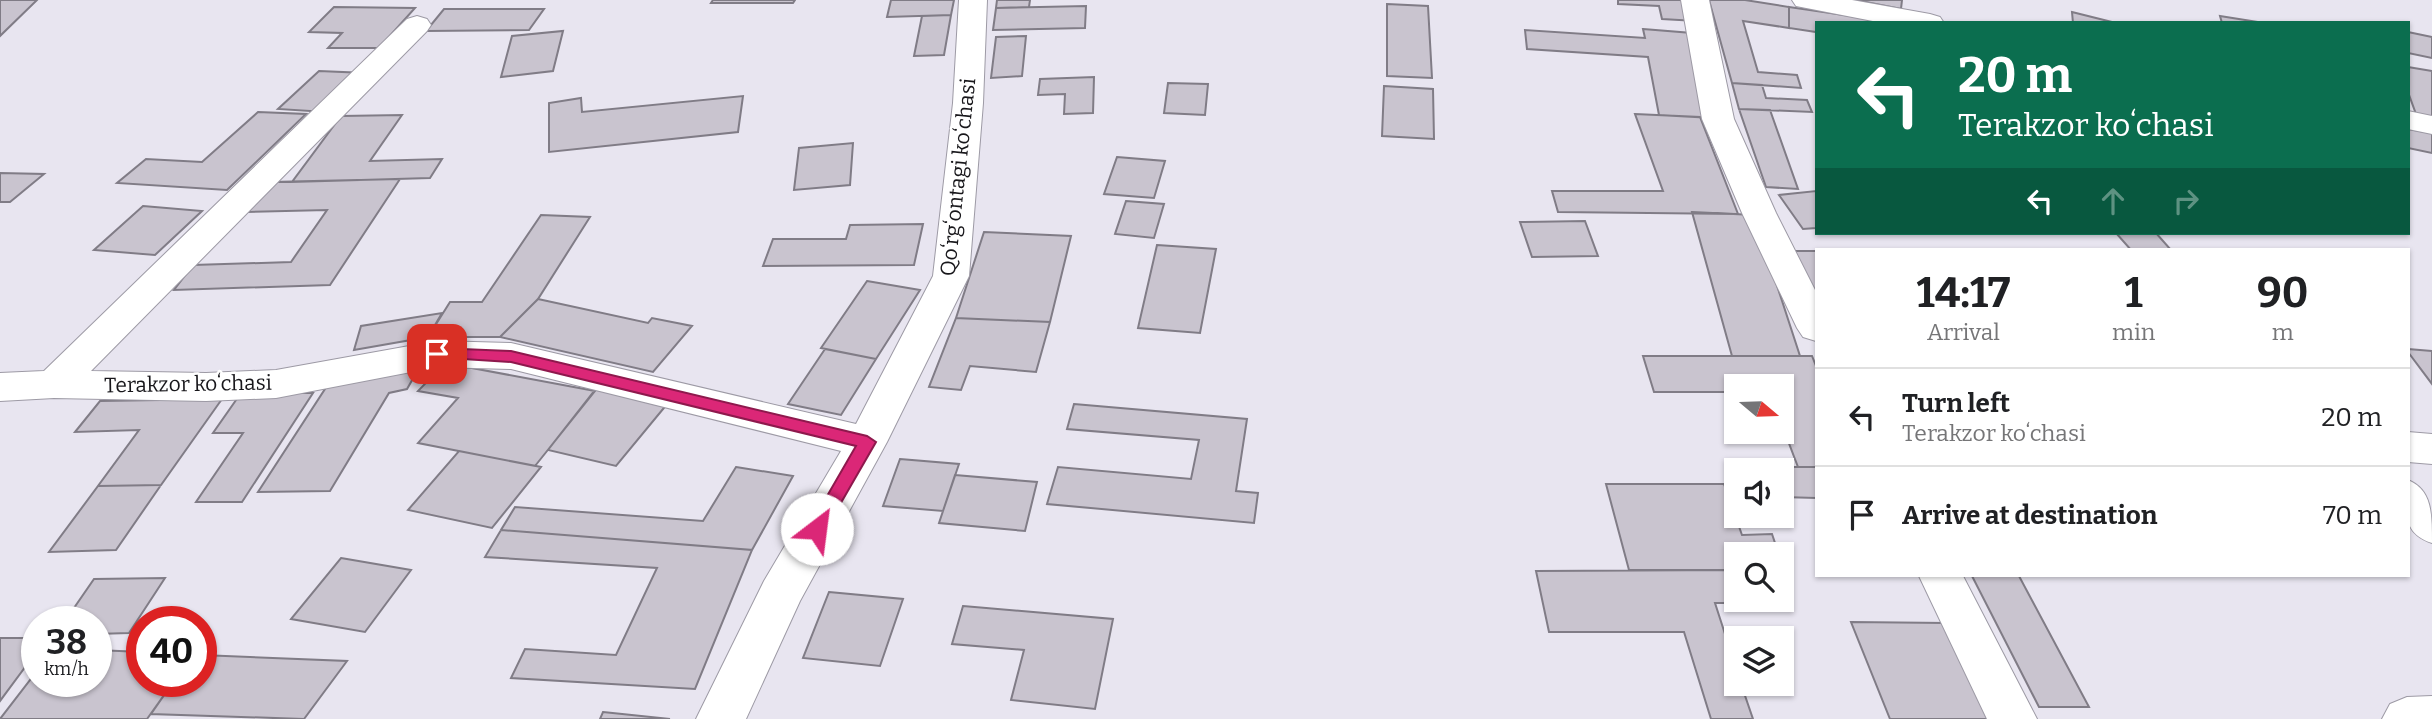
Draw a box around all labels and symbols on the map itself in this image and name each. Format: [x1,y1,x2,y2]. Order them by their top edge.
street label: Qoʻrgʻontagi koʻchasi [935,77,981,277]
pin [407,324,467,384]
street label: Terakzor koʻchasi [104,370,272,398]
north arrow [1724,374,1794,444]
position arrow [780,492,854,566]
speed limit sign: 40 [126,606,217,697]

